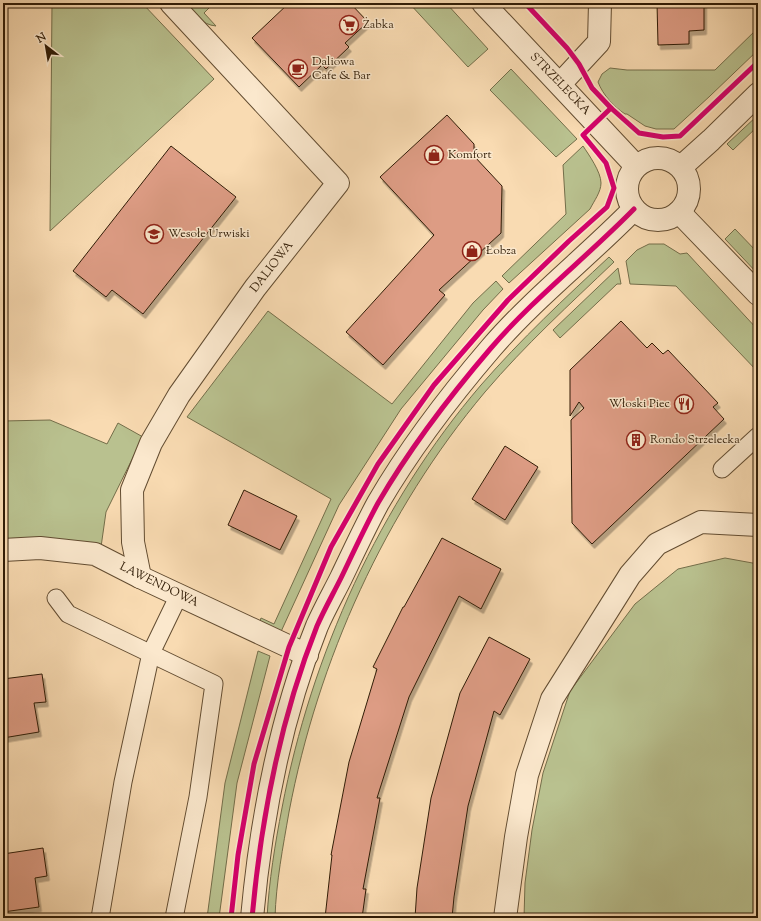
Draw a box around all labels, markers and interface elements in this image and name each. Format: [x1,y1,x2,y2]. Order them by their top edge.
supermarket icon: Żabka [338,14,360,36]
place label: Żabka [363,16,394,34]
north arrow [26,26,66,66]
text: N [33,29,49,48]
street label: STRZELECKA [525,49,595,119]
place label: Daliowa Cafe & Bar [312,53,371,85]
cafe icon: Daliowa Cafe & Bar [287,58,309,80]
shop icon: Komfort [423,144,445,166]
place label: Komfort [448,146,492,164]
school or university icon: Wesołe Urwiski [143,223,165,245]
place label: Wesołe Urwiski [168,225,250,243]
street label: DALIOWA [246,237,298,297]
shop icon: Łobza [461,240,483,262]
place label: Łobza [486,242,517,260]
restaurant icon: Włoski Piec [673,393,695,415]
place label: Włoski Piec [609,395,671,413]
building icon: Rondo Strzelecka [625,429,647,451]
place label: Rondo Strzelecka [650,431,740,449]
street label: LAWENDOWA [116,558,202,612]

